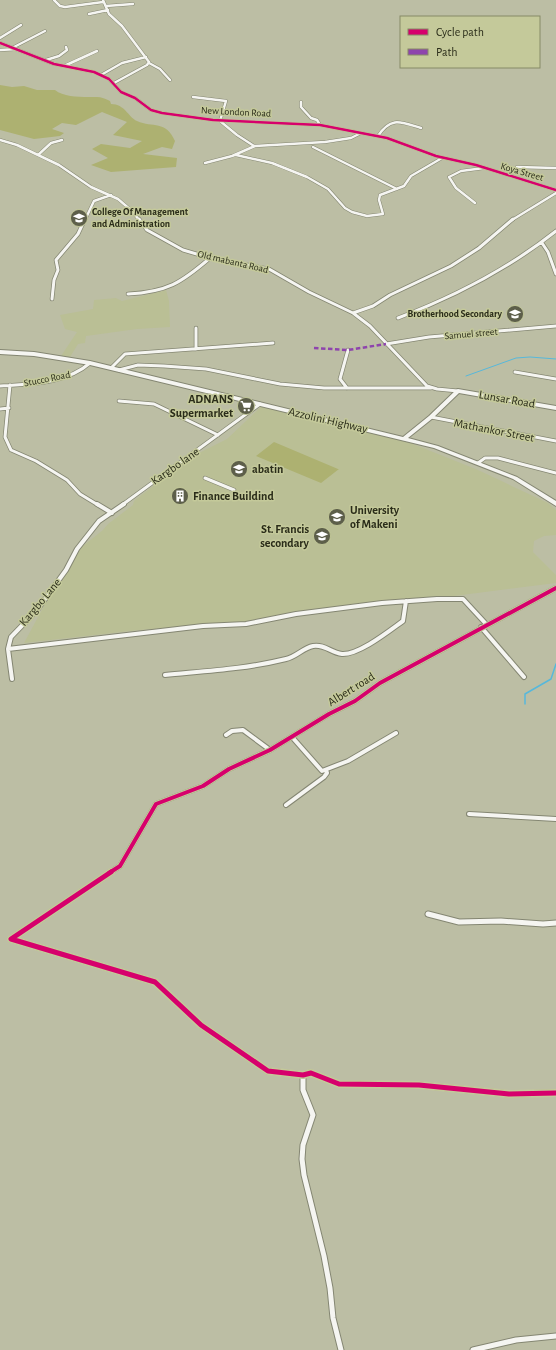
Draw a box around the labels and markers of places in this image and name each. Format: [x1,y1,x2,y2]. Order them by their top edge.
place label: College Of Management and Administration [92,207,189,229]
school or university icon: College Of Management and Administration [69,208,89,228]
school or university icon: Brotherhood Secondary [505,304,525,324]
place label: Brotherhood Secondary [407,309,503,319]
place label: ADNANS Supermarket [170,393,233,419]
supermarket icon: ADNANS Supermarket [236,396,256,416]
school or university icon: abatin [229,459,249,479]
place label: abatin [252,463,283,475]
building icon: Finance Buildind [170,486,190,506]
place label: Finance Buildind [193,490,274,502]
place label: University of Makeni [350,504,400,530]
school or university icon: University of Makeni [327,507,347,527]
place label: St. Francis secondary [260,523,310,550]
school or university icon: St. Francis secondary [312,526,332,546]

